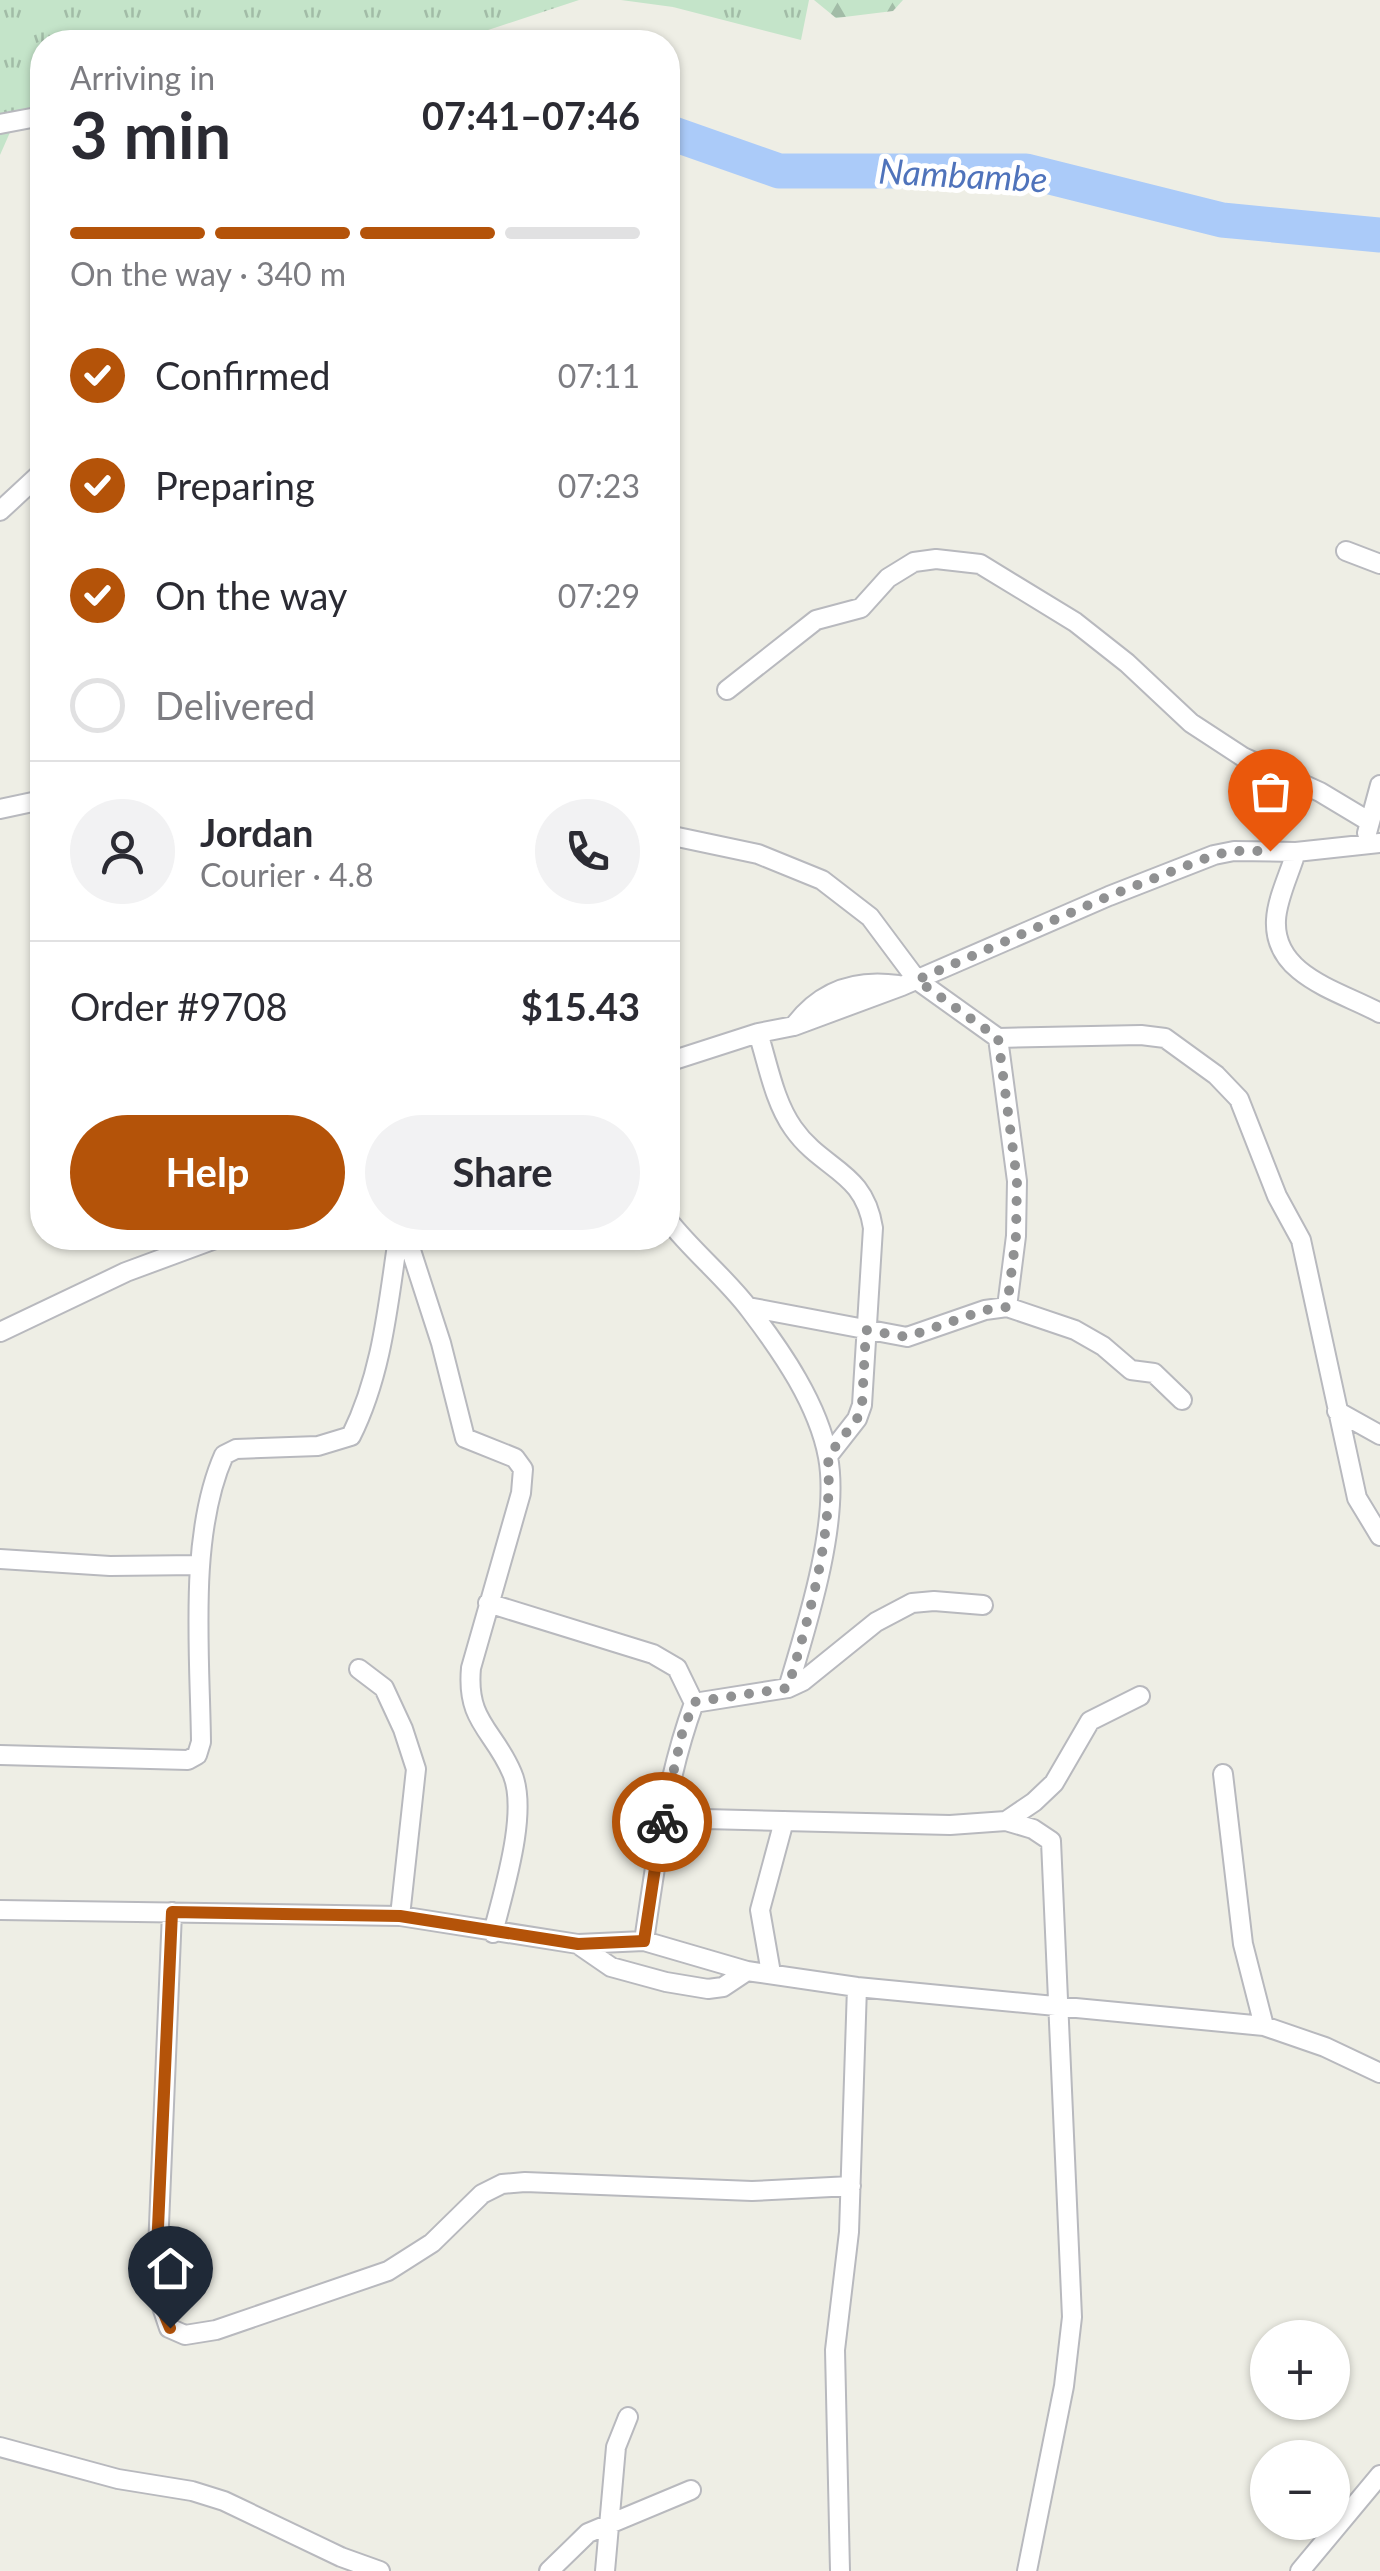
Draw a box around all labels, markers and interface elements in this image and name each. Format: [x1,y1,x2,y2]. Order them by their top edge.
text: Arriving in [70,58,215,97]
text: 07:41–07:46 [422,92,640,138]
text: 3 min [70,95,231,173]
water label: Nambambe [878,149,1049,199]
text: On the way · 340 m [70,254,346,293]
icon: check [70,348,125,403]
text: Confirmed [155,352,331,398]
text: 07:11 [558,356,640,395]
icon: check [70,458,125,513]
text: Preparing [155,462,315,508]
text: 07:23 [558,466,640,505]
icon: check [70,568,125,623]
text: On the way [155,572,347,618]
text: 07:29 [558,576,640,615]
text: Delivered [155,682,315,728]
pin [1228,749,1313,852]
icon: bag [1243,764,1298,819]
button: person [70,799,175,904]
button: phone [535,799,640,904]
text: Jordan [200,809,313,855]
text: Courier · 4.8 [200,855,374,894]
text: Order #9708 [70,983,287,1029]
text: $15.43 [521,983,640,1029]
button: Help [70,1115,345,1230]
button: Share [365,1115,640,1230]
courier [612,1772,712,1872]
icon: bike [635,1795,690,1850]
pin [128,2226,213,2329]
icon: home [143,2241,198,2296]
map controls [1250,2320,1350,2540]
button: + [1250,2320,1350,2420]
button: − [1250,2440,1350,2540]

